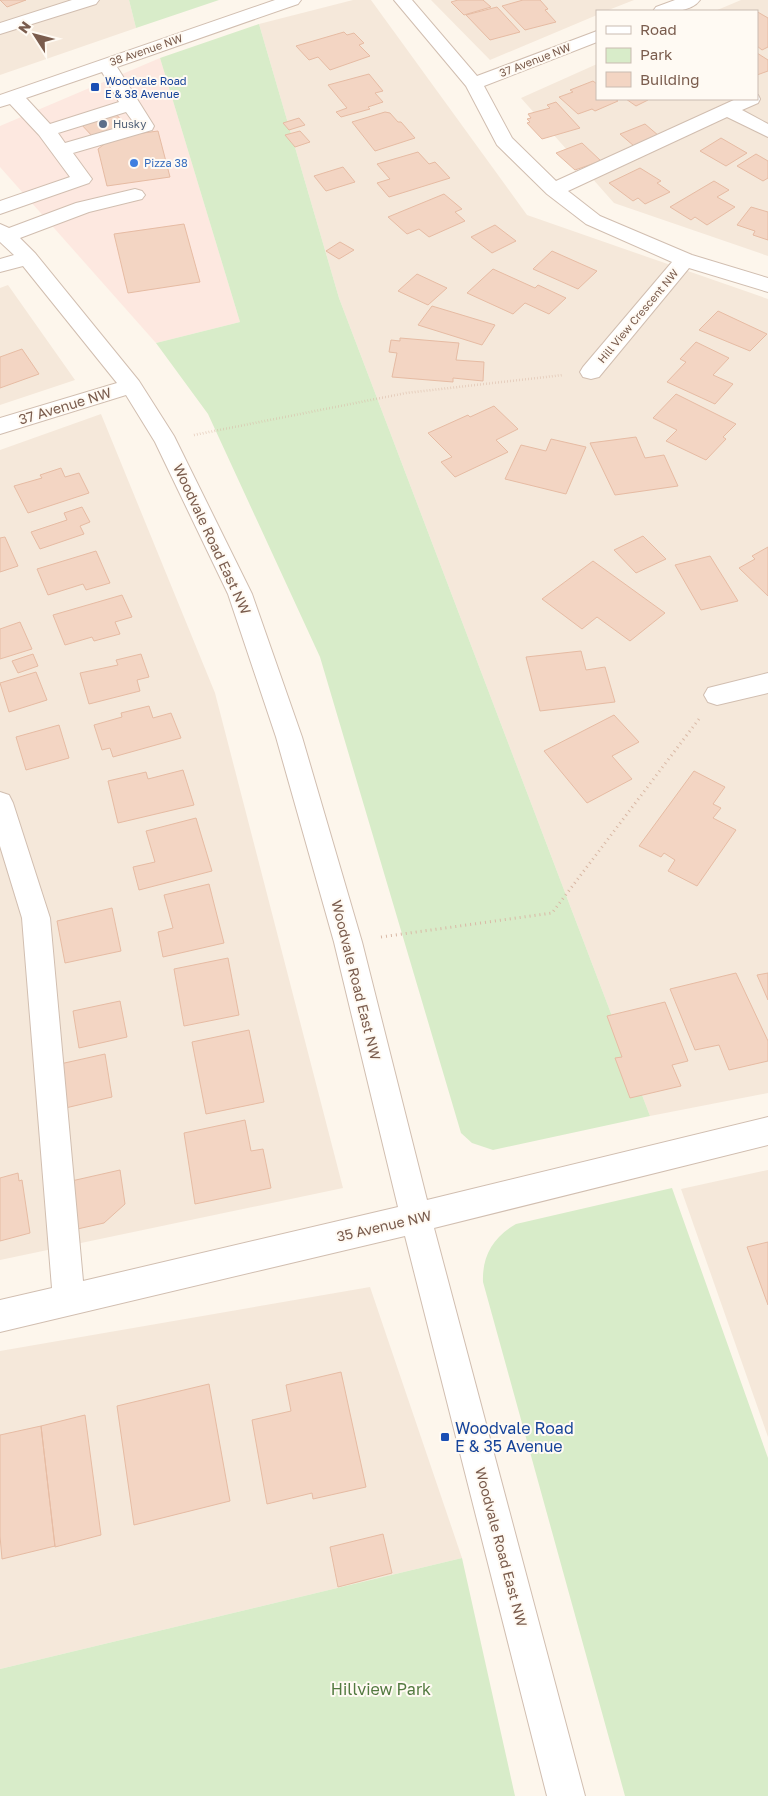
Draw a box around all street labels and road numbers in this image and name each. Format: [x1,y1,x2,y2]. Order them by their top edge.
street label: 38 Avenue NW [108,31,184,68]
street label: 37 Avenue NW [497,40,573,79]
street label: Hill View Crescent NW [595,266,681,365]
street label: 37 Avenue NW [16,383,114,428]
street label: Woodvale Road East NW [170,461,255,617]
street label: Woodvale Road East NW [328,898,385,1062]
street label: 35 Avenue NW [335,1206,434,1245]
street label: Woodvale Road East NW [472,1465,531,1629]

